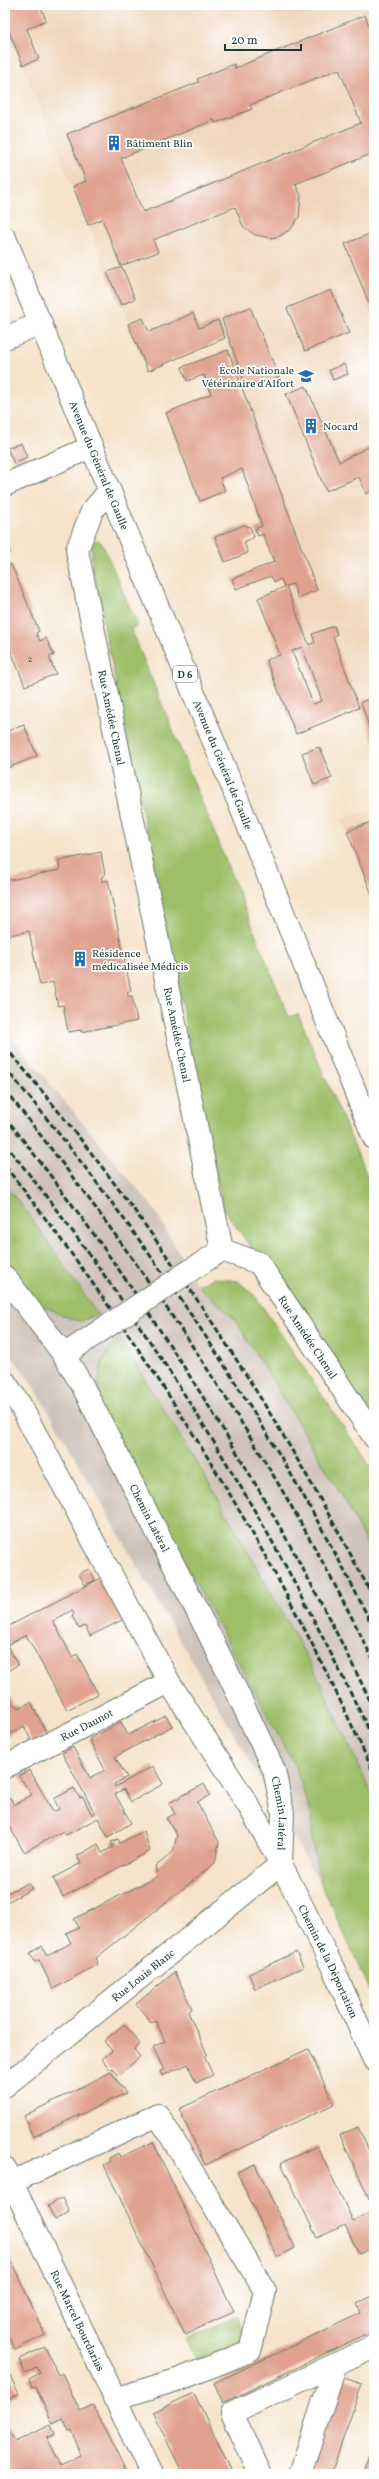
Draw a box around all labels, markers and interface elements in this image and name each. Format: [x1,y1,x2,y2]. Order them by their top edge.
scale bar [225,26,301,52]
text: 20 m [231,33,258,49]
building icon: Bâtiment Blin [105,134,123,152]
place label: Bâtiment Blin [126,137,193,152]
place label: École Nationale Vétérinaire d'Alfort [202,364,294,392]
school or university icon: École Nationale Vétérinaire d'Alfort [297,367,315,385]
street label: Avenue du Général de Gaulle [64,399,131,533]
building icon: Nocard [302,417,320,435]
place label: Nocard [323,420,358,435]
house number: 2 [28,653,33,666]
road number: D 6 [173,666,197,682]
street label: Rue Amédée Chenal [93,669,127,767]
street label: Avenue du Général de Gaulle [188,698,255,832]
place label: Résidence médicalisée Médicis [92,947,189,975]
building icon: Résidence médicalisée Médicis [71,950,89,968]
street label: Rue Amédée Chenal [159,986,193,1084]
street label: Rue Amédée Chenal [274,1293,340,1383]
street label: Chemin Latéral [125,1482,172,1555]
street label: Rue Daunot [59,1706,116,1746]
street label: Chemin Latéral [267,1775,289,1851]
street label: Chemin de la Déportation [294,1903,361,2021]
street label: Rue Louis Blanc [109,1946,179,2006]
street label: Rue Marcel Bourdarias [46,2268,107,2375]

